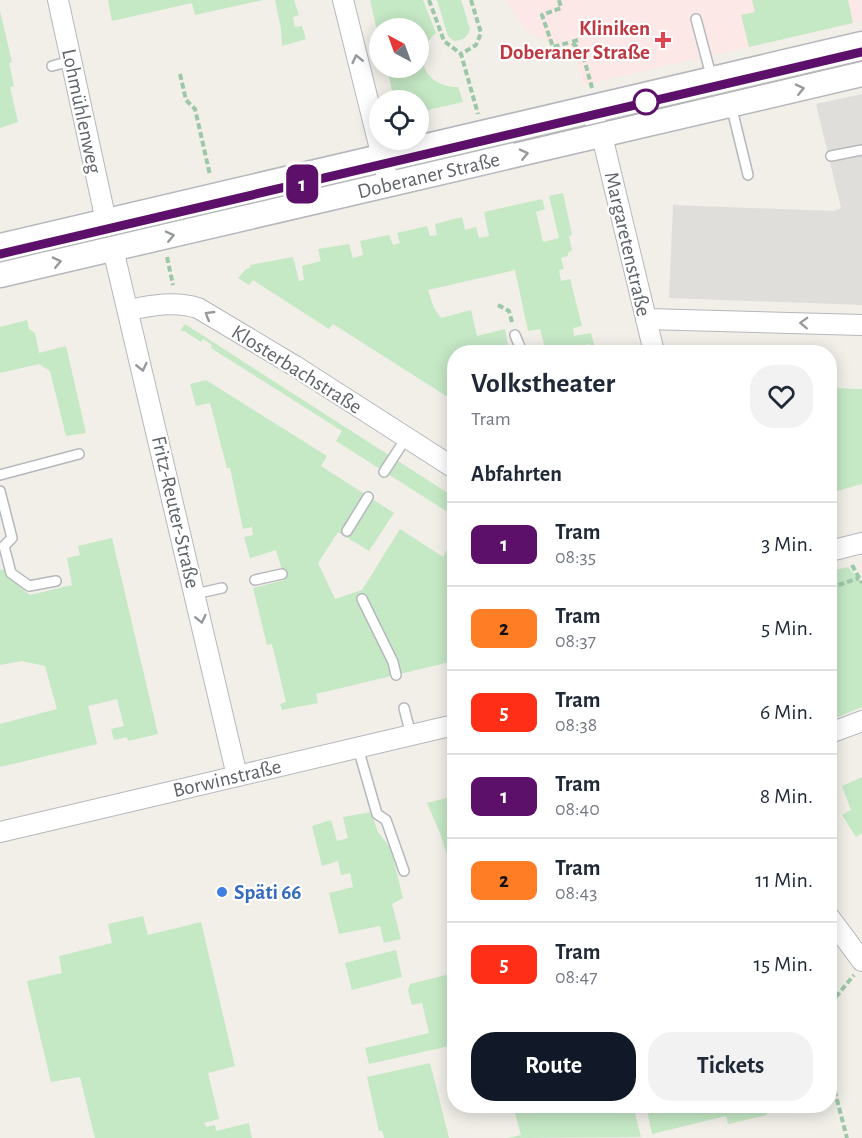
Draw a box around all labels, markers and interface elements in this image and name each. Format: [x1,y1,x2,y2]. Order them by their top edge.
north arrow [369,18,429,78]
map controls [369,18,429,150]
place label: Kliniken Doberaner Straße [499,18,650,63]
marker: Kliniken Doberaner Straße [654,31,672,49]
street label: Lohmühlenweg [58,47,105,176]
one-way arrow [351,55,364,65]
one-way arrow [795,84,805,97]
unlabelled marker [633,89,659,115]
button: locate [369,90,429,150]
one-way arrow [519,148,529,161]
street label: Doberaner Straße [355,149,502,202]
line badge: 1 [282,164,322,204]
street label: Margaretenstraße [601,170,654,318]
text: 1 [298,174,306,195]
one-way arrow [165,230,175,243]
one-way arrow [51,257,61,270]
one-way arrow [205,310,215,322]
one-way arrow [799,317,808,329]
street label: Klosterbachstraße [228,321,366,418]
one-way arrow [135,362,148,372]
button: heart [750,365,813,428]
text: Volkstheater [471,370,615,398]
text: Tram [471,409,511,429]
street label: Fritz-Reuter-Straße [148,434,203,590]
text: Abfahrten [471,463,562,485]
text: Tram [555,521,600,543]
text: 3 Min. [761,533,813,555]
text: 1 [500,534,508,555]
text: 08:35 [555,547,596,567]
text: Tram [555,605,600,627]
one-way arrow [193,613,206,623]
text: 5 Min. [761,617,813,639]
text: 2 [499,618,509,639]
text: 08:37 [555,631,596,651]
text: Tram [555,689,600,711]
text: 6 Min. [760,701,813,723]
text: 5 [499,702,509,723]
text: 08:38 [555,715,597,735]
street label: Borwinstraße [171,756,283,801]
text: Tram [555,773,600,795]
text: 8 Min. [760,785,813,807]
text: 1 [500,786,508,807]
text: 08:40 [555,799,600,819]
text: Tram [555,857,600,879]
text: 11 Min. [755,869,813,891]
text: 2 [499,870,509,891]
place label: Späti 66 [234,882,301,903]
text: 08:43 [555,883,597,903]
marker: Späti 66 [215,885,229,899]
text: Tram [555,941,600,963]
text: 15 Min. [754,953,813,975]
text: 5 [499,954,509,975]
text: 08:47 [555,967,598,987]
button: Route [471,1032,636,1101]
button: Tickets [648,1032,813,1101]

